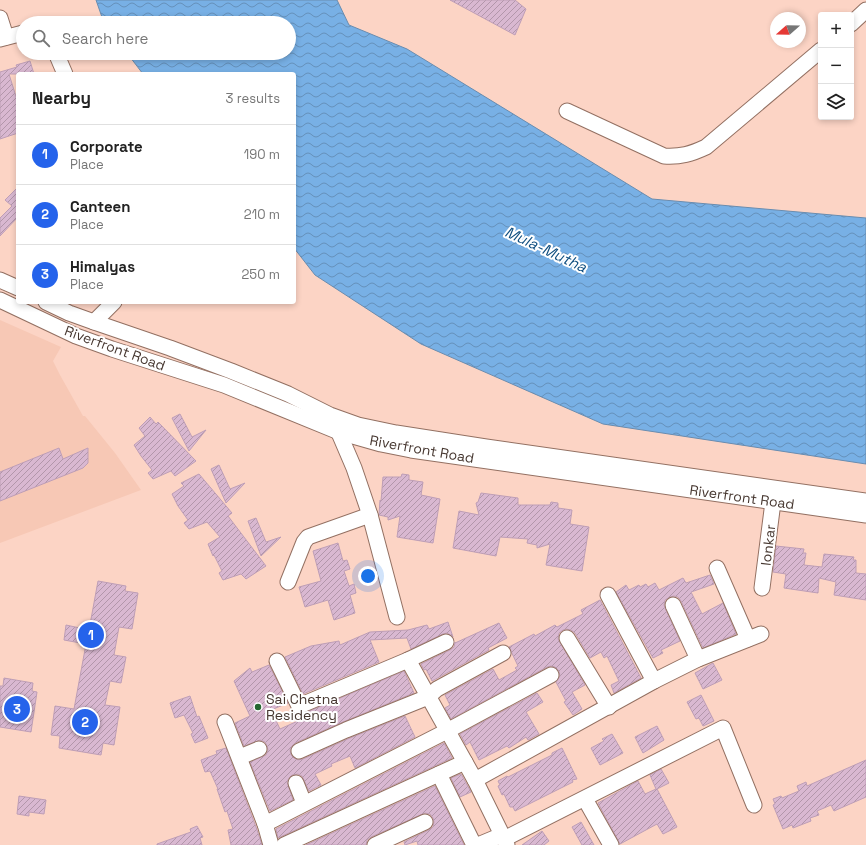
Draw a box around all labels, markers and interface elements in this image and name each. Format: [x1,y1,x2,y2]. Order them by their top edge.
north arrow [770,12,806,48]
map controls [818,12,854,120]
button: + [818,12,854,48]
search box [16,16,296,60]
icon: search [30,27,52,49]
text: Search here [62,29,148,48]
button: − [818,48,854,84]
button: layers [818,84,854,120]
text: Nearby [32,87,91,109]
text: 3 results [226,90,280,107]
text: Corporate [70,137,143,156]
text: 1 [42,146,48,163]
text: 190 m [244,146,280,163]
text: Place [70,156,104,173]
text: Canteen [70,197,130,216]
text: 2 [41,206,49,223]
text: 210 m [244,206,280,223]
text: Place [70,216,104,233]
water label: Mula-Mutha [502,222,590,276]
text: Himalyas [70,257,135,276]
text: 3 [41,266,49,283]
text: 250 m [242,266,280,283]
text: Place [70,276,104,293]
street label: Riverfront Road [62,321,168,375]
street label: Riverfront Road [368,431,476,467]
street label: Riverfront Road [688,481,796,513]
street label: lonkar [757,523,779,567]
your location [358,566,378,586]
pin: 1 [78,620,104,650]
place label: Sai Chetna Residency [266,690,338,724]
pin: 3 [4,694,30,724]
marker: Sai Chetna Residency [253,702,263,712]
pin: 2 [72,707,98,737]

